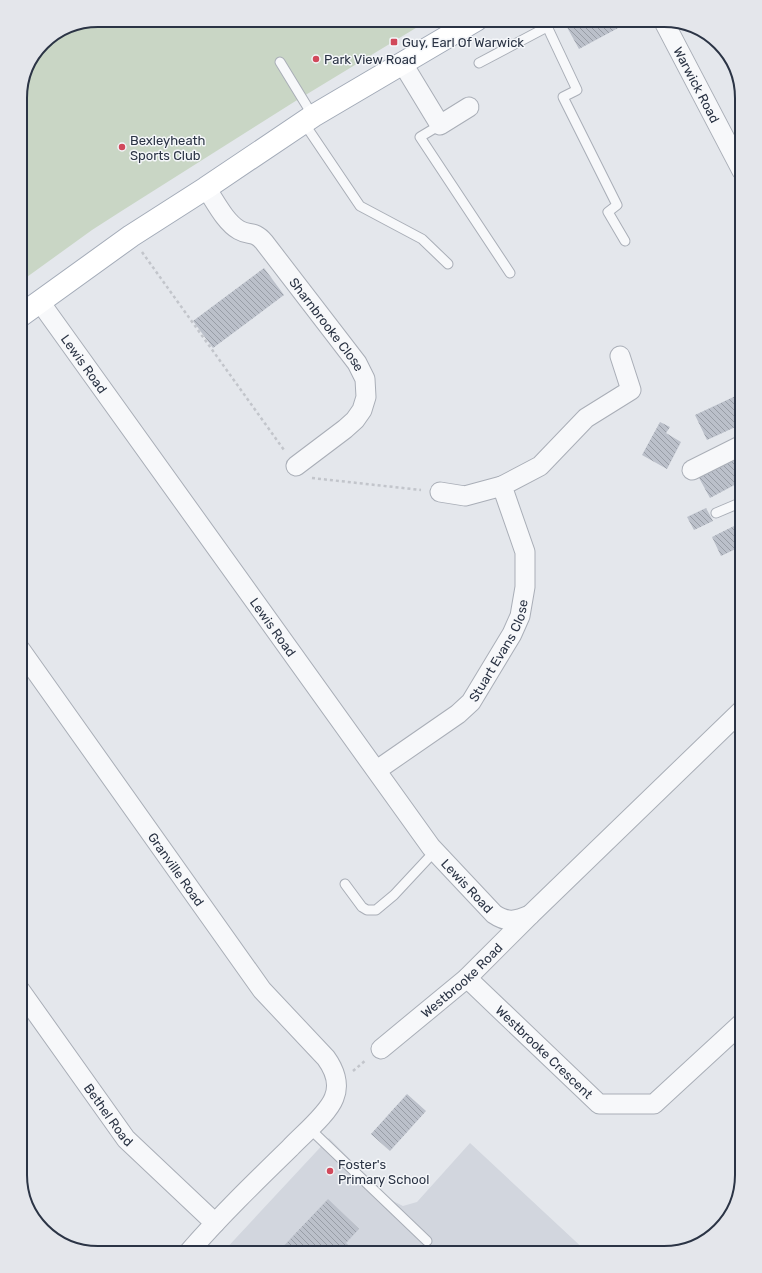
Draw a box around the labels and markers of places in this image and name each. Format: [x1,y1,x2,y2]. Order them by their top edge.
place label: Guy, Earl Of Warwick [402,35,524,50]
marker: Guy, Earl Of Warwick [389,37,399,47]
place label: Park View Road [324,52,417,67]
marker: Park View Road [311,54,321,64]
place label: Bexleyheath Sports Club [130,133,206,163]
marker: Bexleyheath Sports Club [117,142,127,152]
place label: Foster's Primary School [338,1157,429,1187]
marker: Foster's Primary School [325,1166,335,1176]

